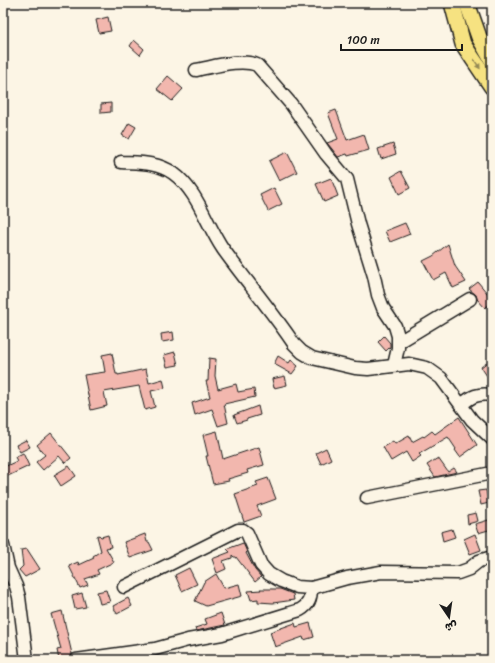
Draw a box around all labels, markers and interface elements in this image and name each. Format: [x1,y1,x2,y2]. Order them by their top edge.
scale bar [341,26,462,52]
text: 100 m [347,29,380,51]
one-way arrow [473,59,481,70]
north arrow [429,597,469,637]
text: ش [443,616,459,637]

